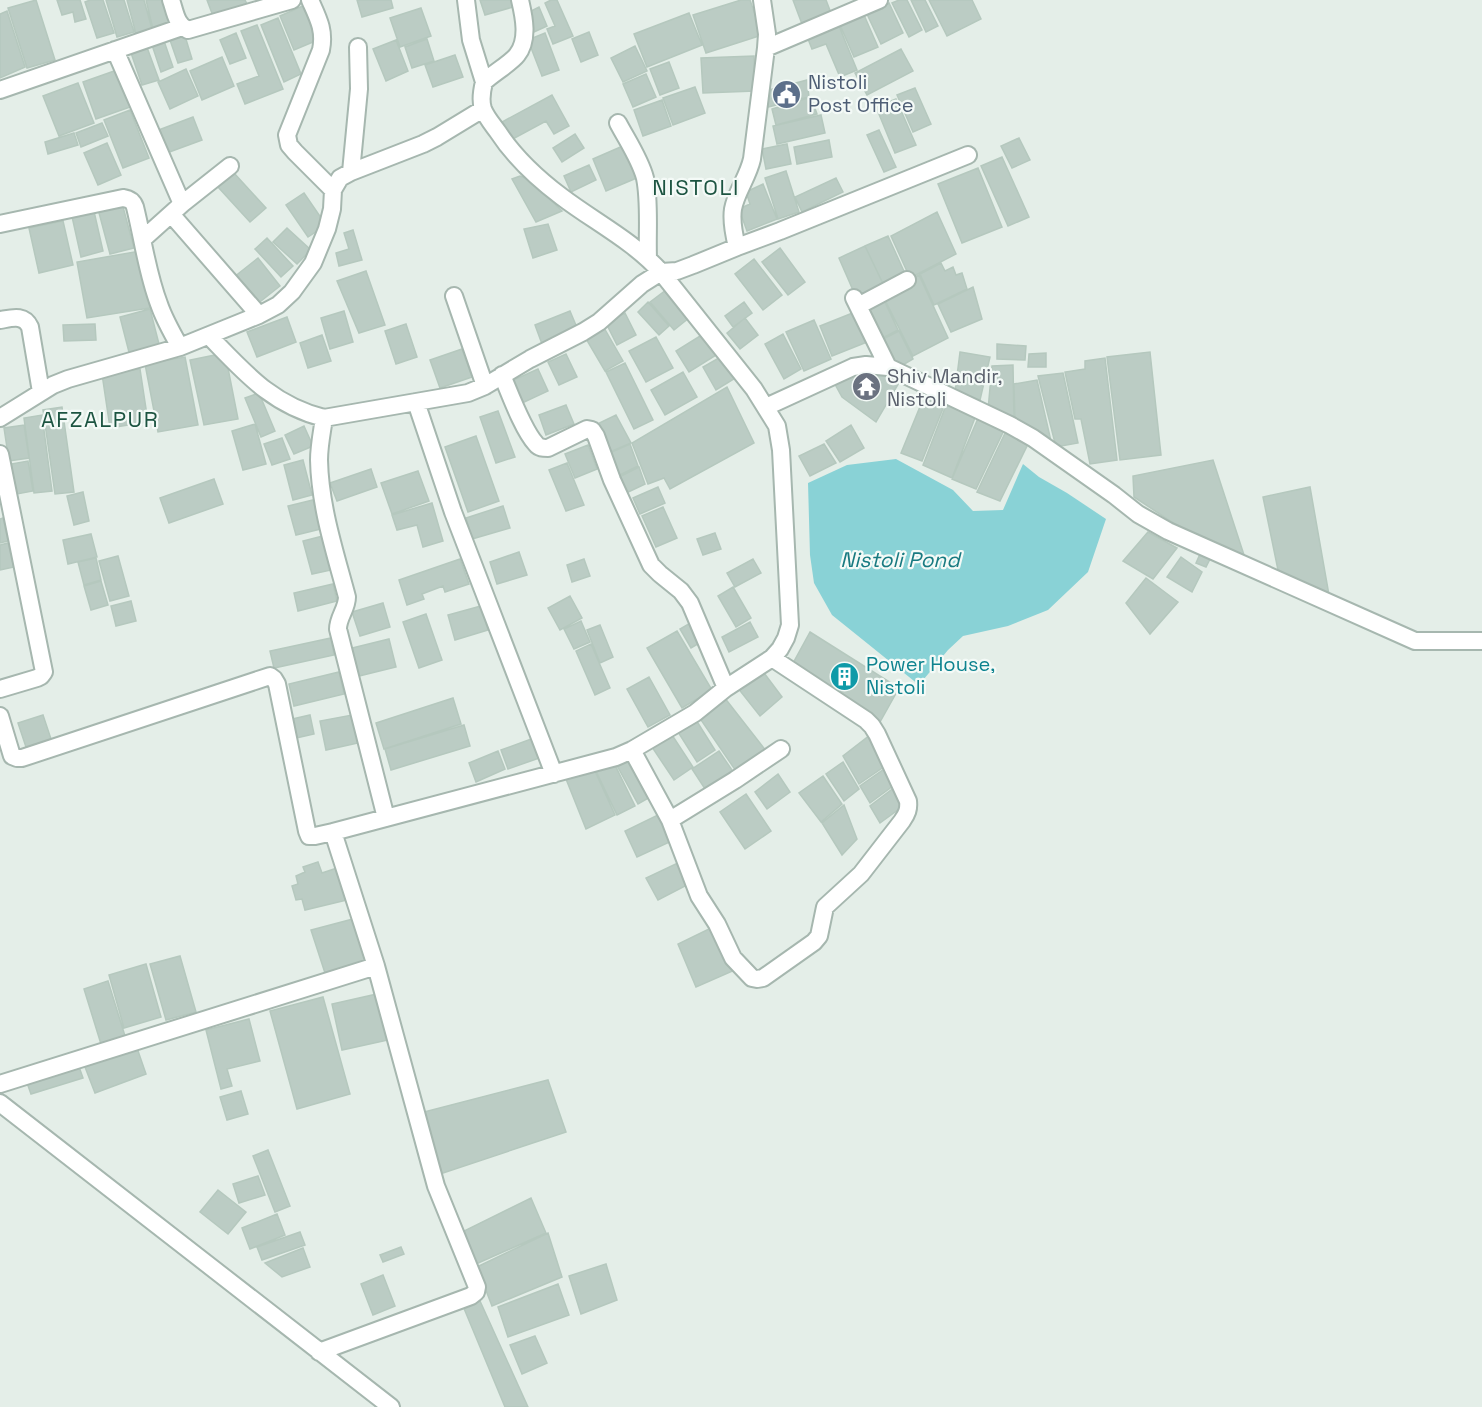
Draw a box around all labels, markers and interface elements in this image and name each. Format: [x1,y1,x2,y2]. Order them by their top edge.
place label: Nistoli Post Office [808,69,914,118]
public building icon: Nistoli Post Office [771,78,803,110]
district label: NISTOLI [652,173,740,201]
place label: Shiv Mandir, Nistoli [887,363,1002,412]
temple icon: Shiv Mandir, Nistoli [850,371,882,403]
district label: AFZALPUR [41,405,159,433]
water label: Nistoli Pond [840,546,962,573]
place label: Power House, Nistoli [866,651,995,700]
building icon: Power House, Nistoli [829,660,861,692]

